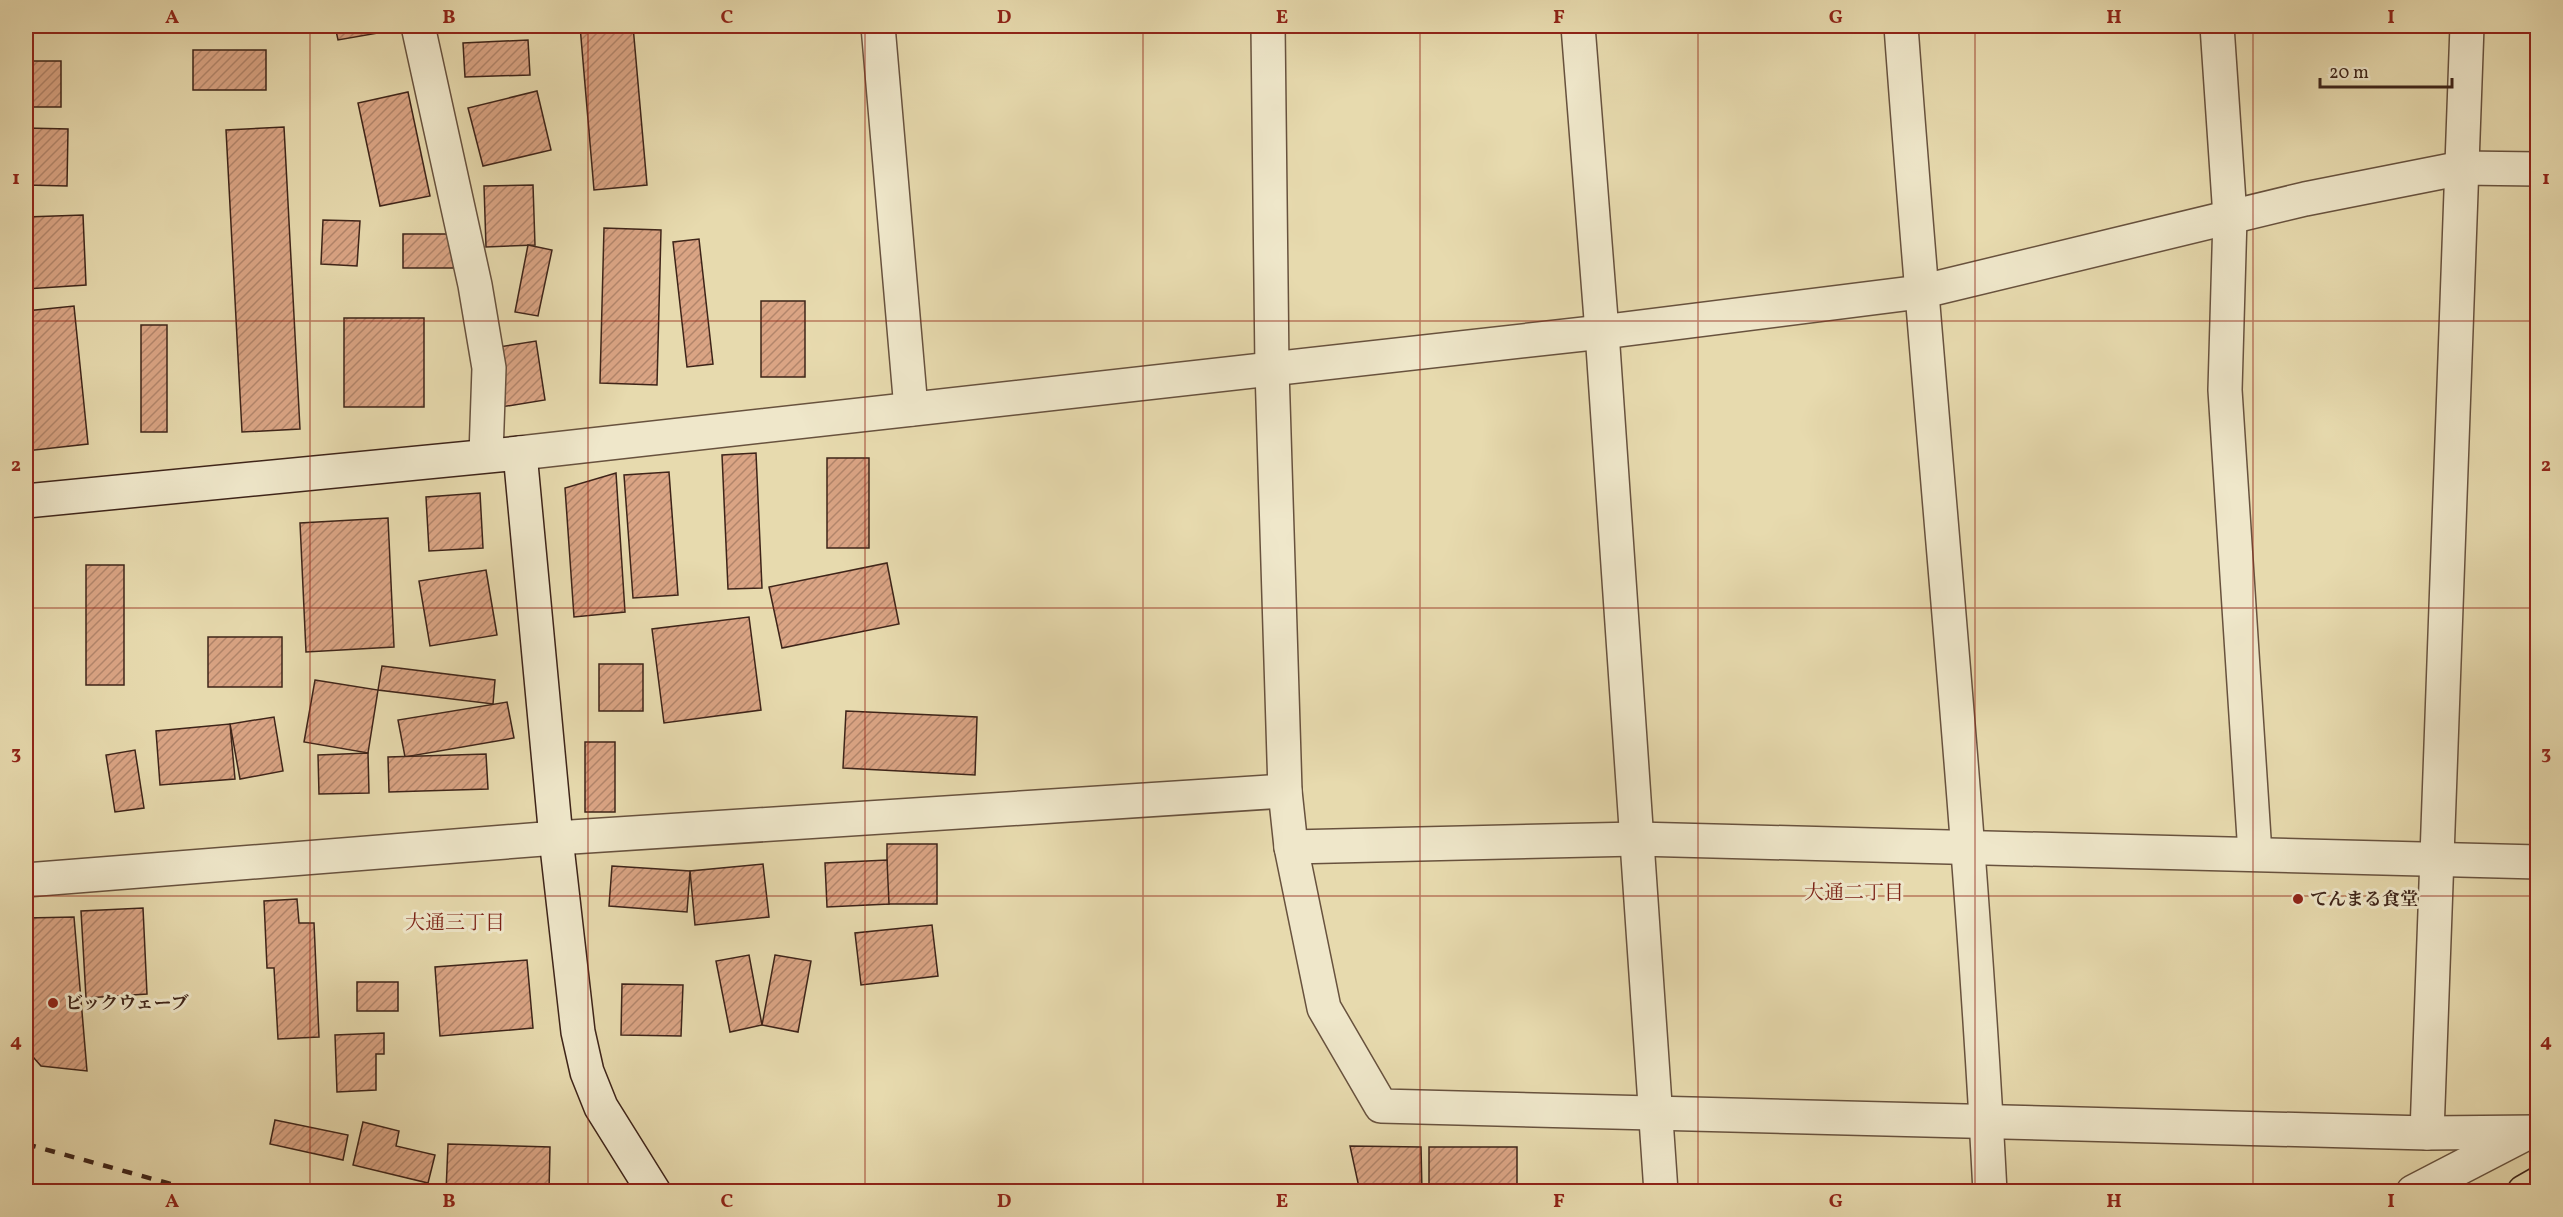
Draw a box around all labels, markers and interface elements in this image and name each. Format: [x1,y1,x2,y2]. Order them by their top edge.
text: A [165,4,179,32]
text: B [442,4,456,32]
text: C [721,4,734,32]
text: D [997,4,1011,32]
text: E [1276,4,1288,32]
text: F [1553,4,1565,32]
text: G [1829,4,1843,32]
text: H [2106,4,2122,32]
text: I [2387,4,2395,32]
scale bar [2320,51,2452,89]
text: 20 m [2329,61,2369,86]
text: 1 [12,165,20,193]
text: 1 [2542,165,2550,193]
text: 2 [11,452,21,480]
text: 2 [2541,452,2551,480]
text: 3 [11,740,21,768]
text: 3 [2541,740,2551,768]
district label: 大通二丁目 [1804,880,1904,908]
place label: てんまる食堂 [2310,888,2418,913]
marker: てんまる食堂 [2291,892,2305,906]
district label: 大通三丁目 [405,910,505,938]
place label: ビックウェーブ [65,992,189,1017]
marker: ビックウェーブ [46,996,60,1010]
text: 4 [10,1028,22,1056]
text: 4 [2540,1028,2552,1056]
text: A [165,1188,179,1216]
text: B [442,1188,456,1216]
text: C [721,1188,734,1216]
text: D [997,1188,1011,1216]
text: E [1276,1188,1288,1216]
text: F [1553,1188,1565,1216]
text: G [1829,1188,1843,1216]
text: H [2106,1188,2122,1216]
text: I [2387,1188,2395,1216]

